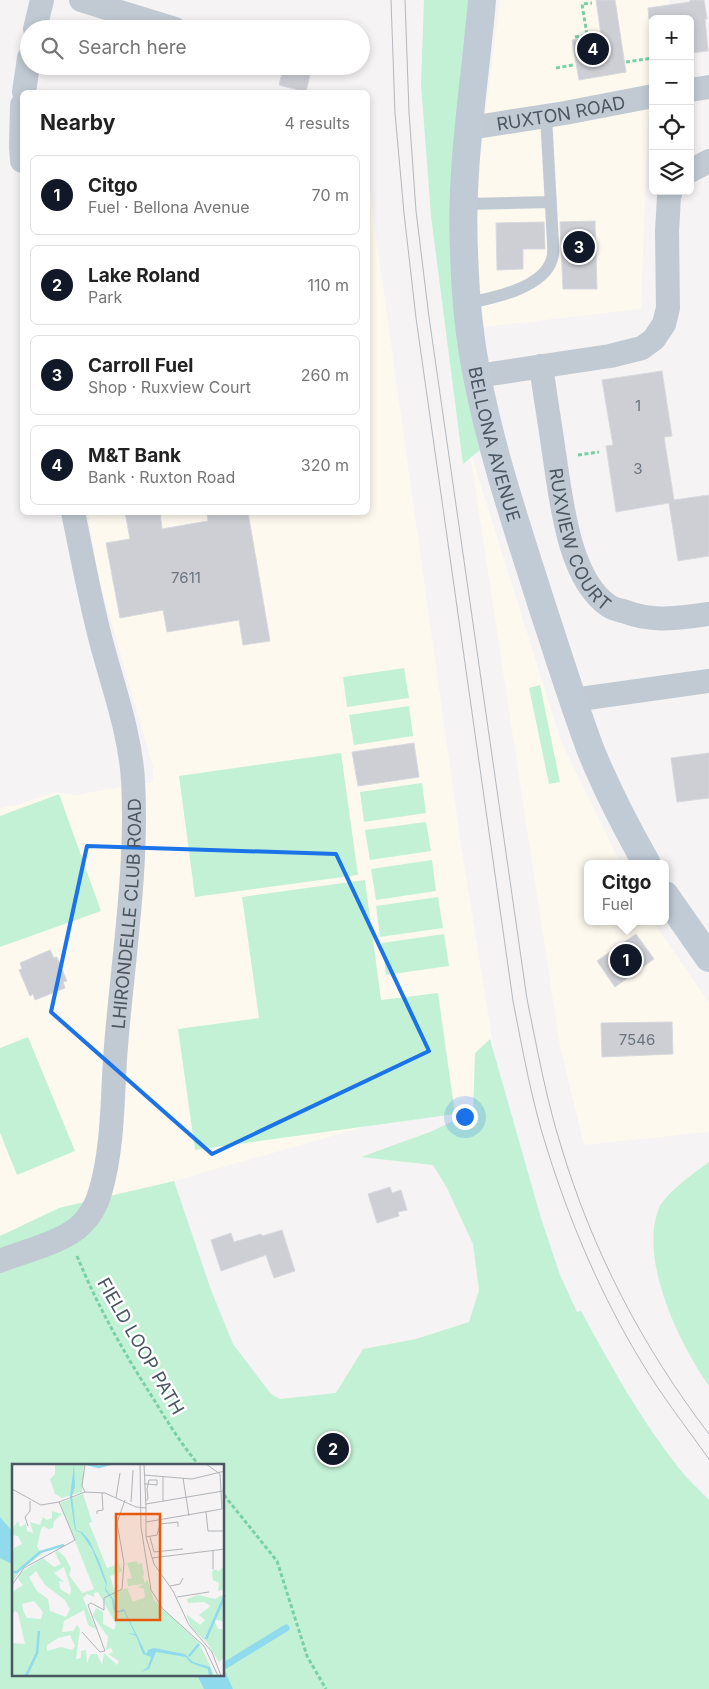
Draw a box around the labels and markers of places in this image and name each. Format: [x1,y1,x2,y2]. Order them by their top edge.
pin: 4 [577,30,609,68]
pin: 3 [563,228,595,266]
pin: 1 [610,941,642,979]
pin: 2 [317,1430,349,1468]

